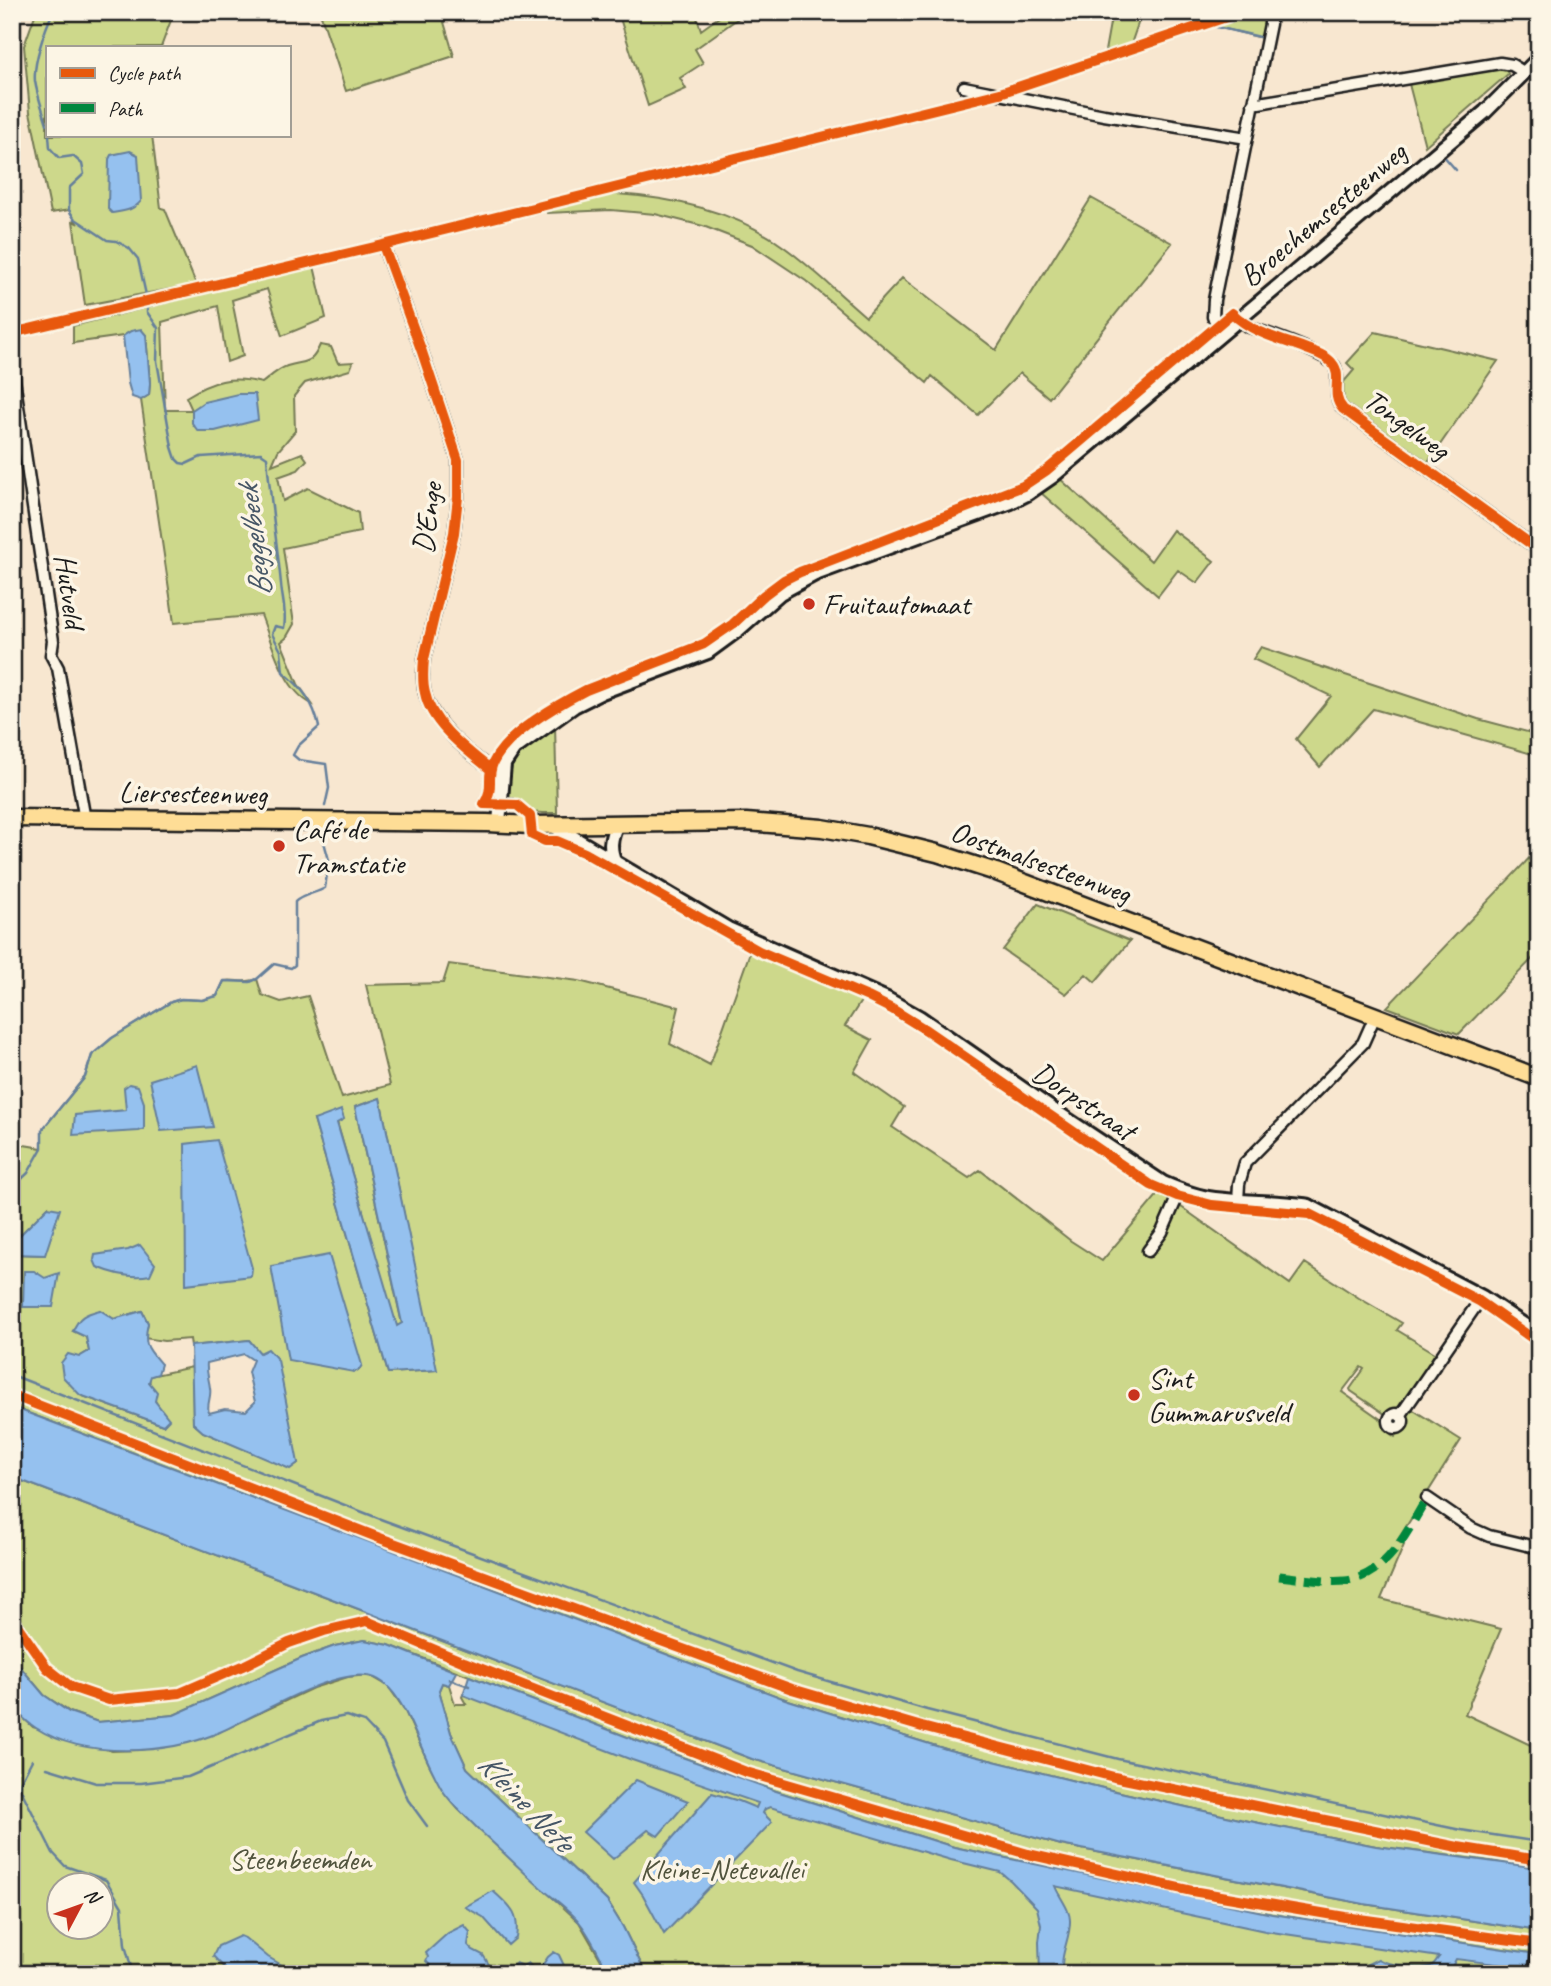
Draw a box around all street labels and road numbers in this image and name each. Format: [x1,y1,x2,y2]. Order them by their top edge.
street label: Broechemsesteenweg [1232,132,1415,295]
street label: Tongelweg [1357,380,1459,469]
street label: D'Enge [403,478,451,556]
street label: Hutveld [46,551,95,635]
street label: Liersesteenweg [119,773,269,813]
street label: Oostmalsesteenweg [946,812,1138,913]
street label: Dorpstraat [1025,1053,1146,1151]

